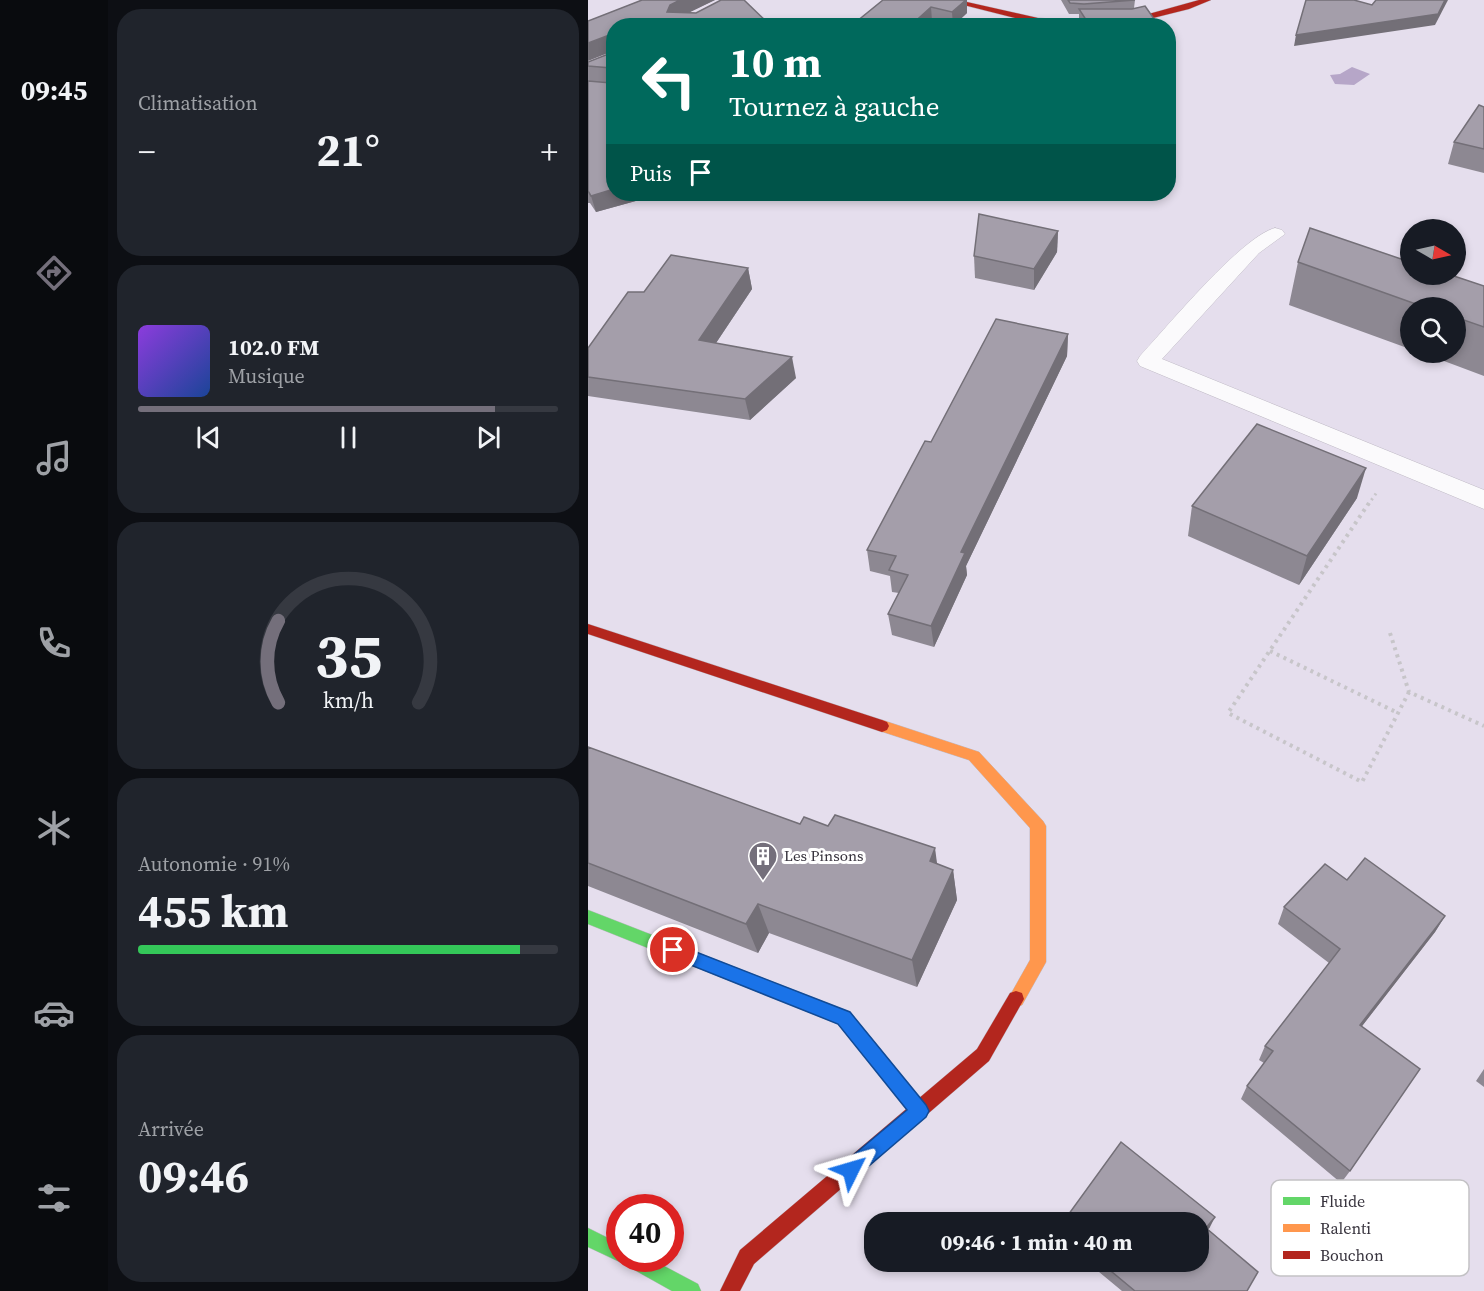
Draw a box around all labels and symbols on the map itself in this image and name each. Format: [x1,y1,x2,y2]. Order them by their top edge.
north arrow [1400,219,1466,285]
building icon: Les Pinsons [747,840,779,882]
place label: Les Pinsons [784,845,864,866]
pin [647,924,698,975]
position arrow [819,1138,883,1202]
legend [1271,1180,1469,1276]
text: Fluide [1320,1190,1365,1212]
speed limit sign: 40 [606,1194,684,1272]
text: Ralenti [1320,1217,1371,1239]
text: Bouchon [1320,1244,1384,1266]

